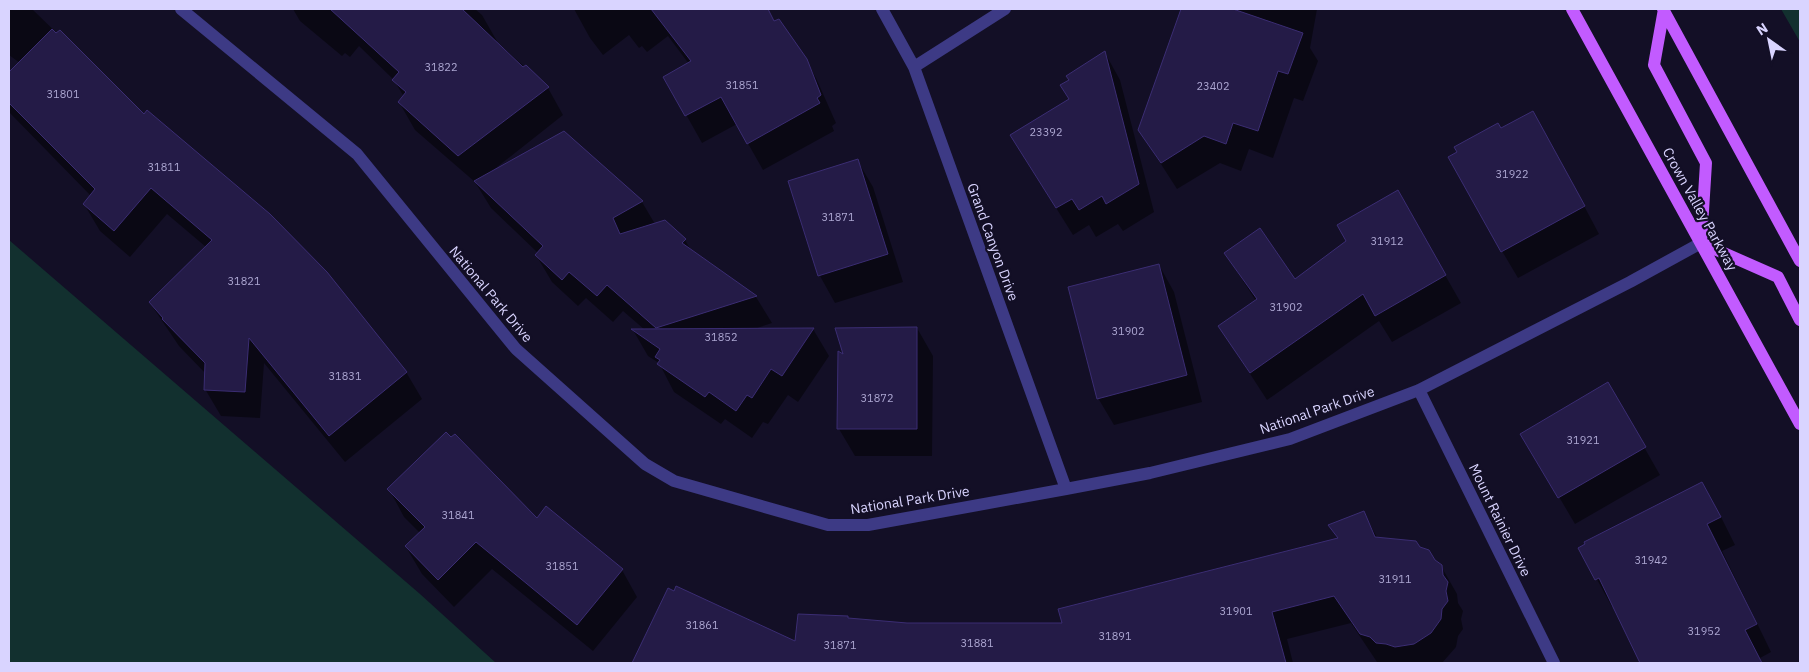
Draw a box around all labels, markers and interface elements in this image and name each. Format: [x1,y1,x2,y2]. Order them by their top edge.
north arrow [1744,15,1794,65]
text: N [1753,19,1771,39]
house number: 31822 [425,60,458,74]
house number: 31851 [726,78,759,92]
house number: 23402 [1197,79,1230,93]
house number: 31801 [47,87,80,101]
house number: 23392 [1030,125,1063,139]
street label: Crown Valley Parkway [1659,144,1741,274]
house number: 31811 [148,160,181,174]
house number: 31922 [1496,167,1529,181]
street label: Grand Canyon Drive [963,181,1023,304]
house number: 31871 [822,210,855,224]
house number: 31912 [1371,234,1404,248]
street label: National Park Drive [445,242,537,346]
house number: 31821 [228,274,261,288]
house number: 31902 [1270,300,1303,314]
house number: 31902 [1112,324,1145,338]
house number: 31852 [705,330,738,344]
house number: 31831 [329,369,362,383]
street label: National Park Drive [1257,382,1377,438]
house number: 31872 [861,391,894,405]
house number: 31921 [1567,433,1600,447]
street label: Mount Rainier Drive [1465,461,1535,580]
street label: National Park Drive [849,482,971,518]
house number: 31841 [442,508,475,522]
house number: 31942 [1635,553,1668,567]
house number: 31851 [546,559,579,573]
house number: 31911 [1379,572,1412,586]
house number: 31901 [1220,604,1253,618]
house number: 31861 [686,618,719,632]
house number: 31952 [1688,624,1721,638]
house number: 31891 [1099,629,1132,643]
house number: 31881 [961,636,994,650]
house number: 31871 [824,638,857,652]

